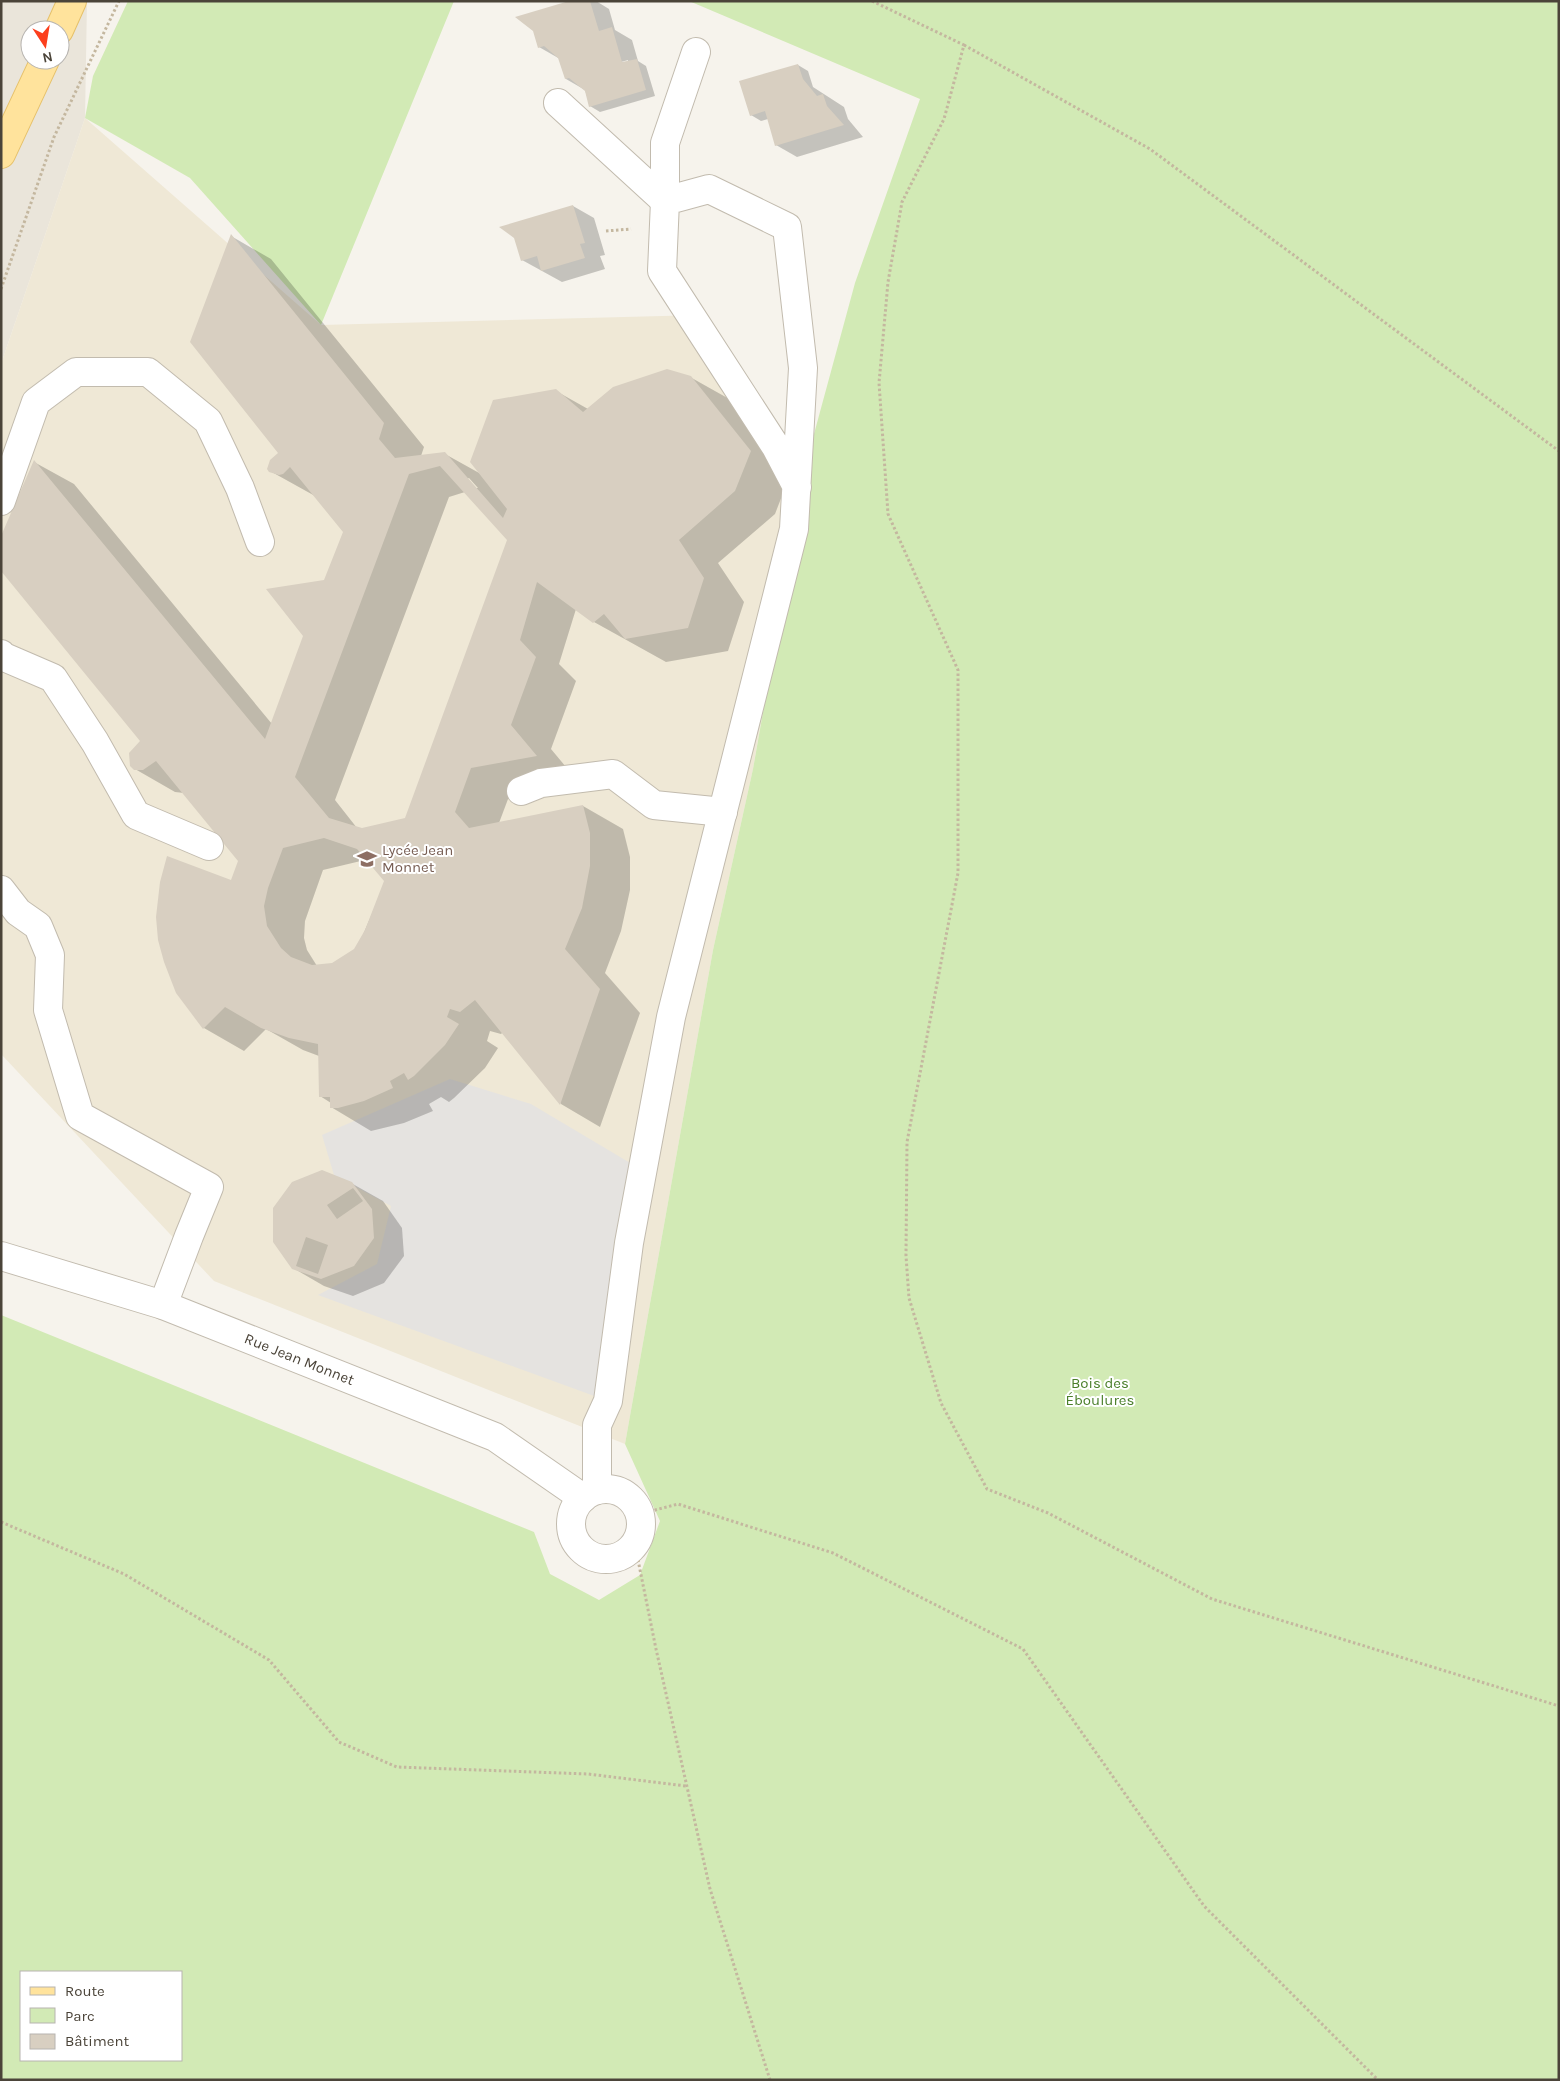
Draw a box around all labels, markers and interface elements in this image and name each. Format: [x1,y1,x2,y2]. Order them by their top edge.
north arrow [20,20,70,70]
text: N [41,48,54,67]
place label: Lycée Jean Monnet [382,841,453,876]
school or university icon: Lycée Jean Monnet [356,848,378,870]
street label: Rue Jean Monnet [242,1329,357,1389]
park label: Bois des Éboulures [1066,1374,1134,1409]
legend [20,1971,182,2061]
text: Route [65,1982,105,2000]
text: Parc [65,2007,95,2025]
text: Bâtiment [65,2032,129,2050]

